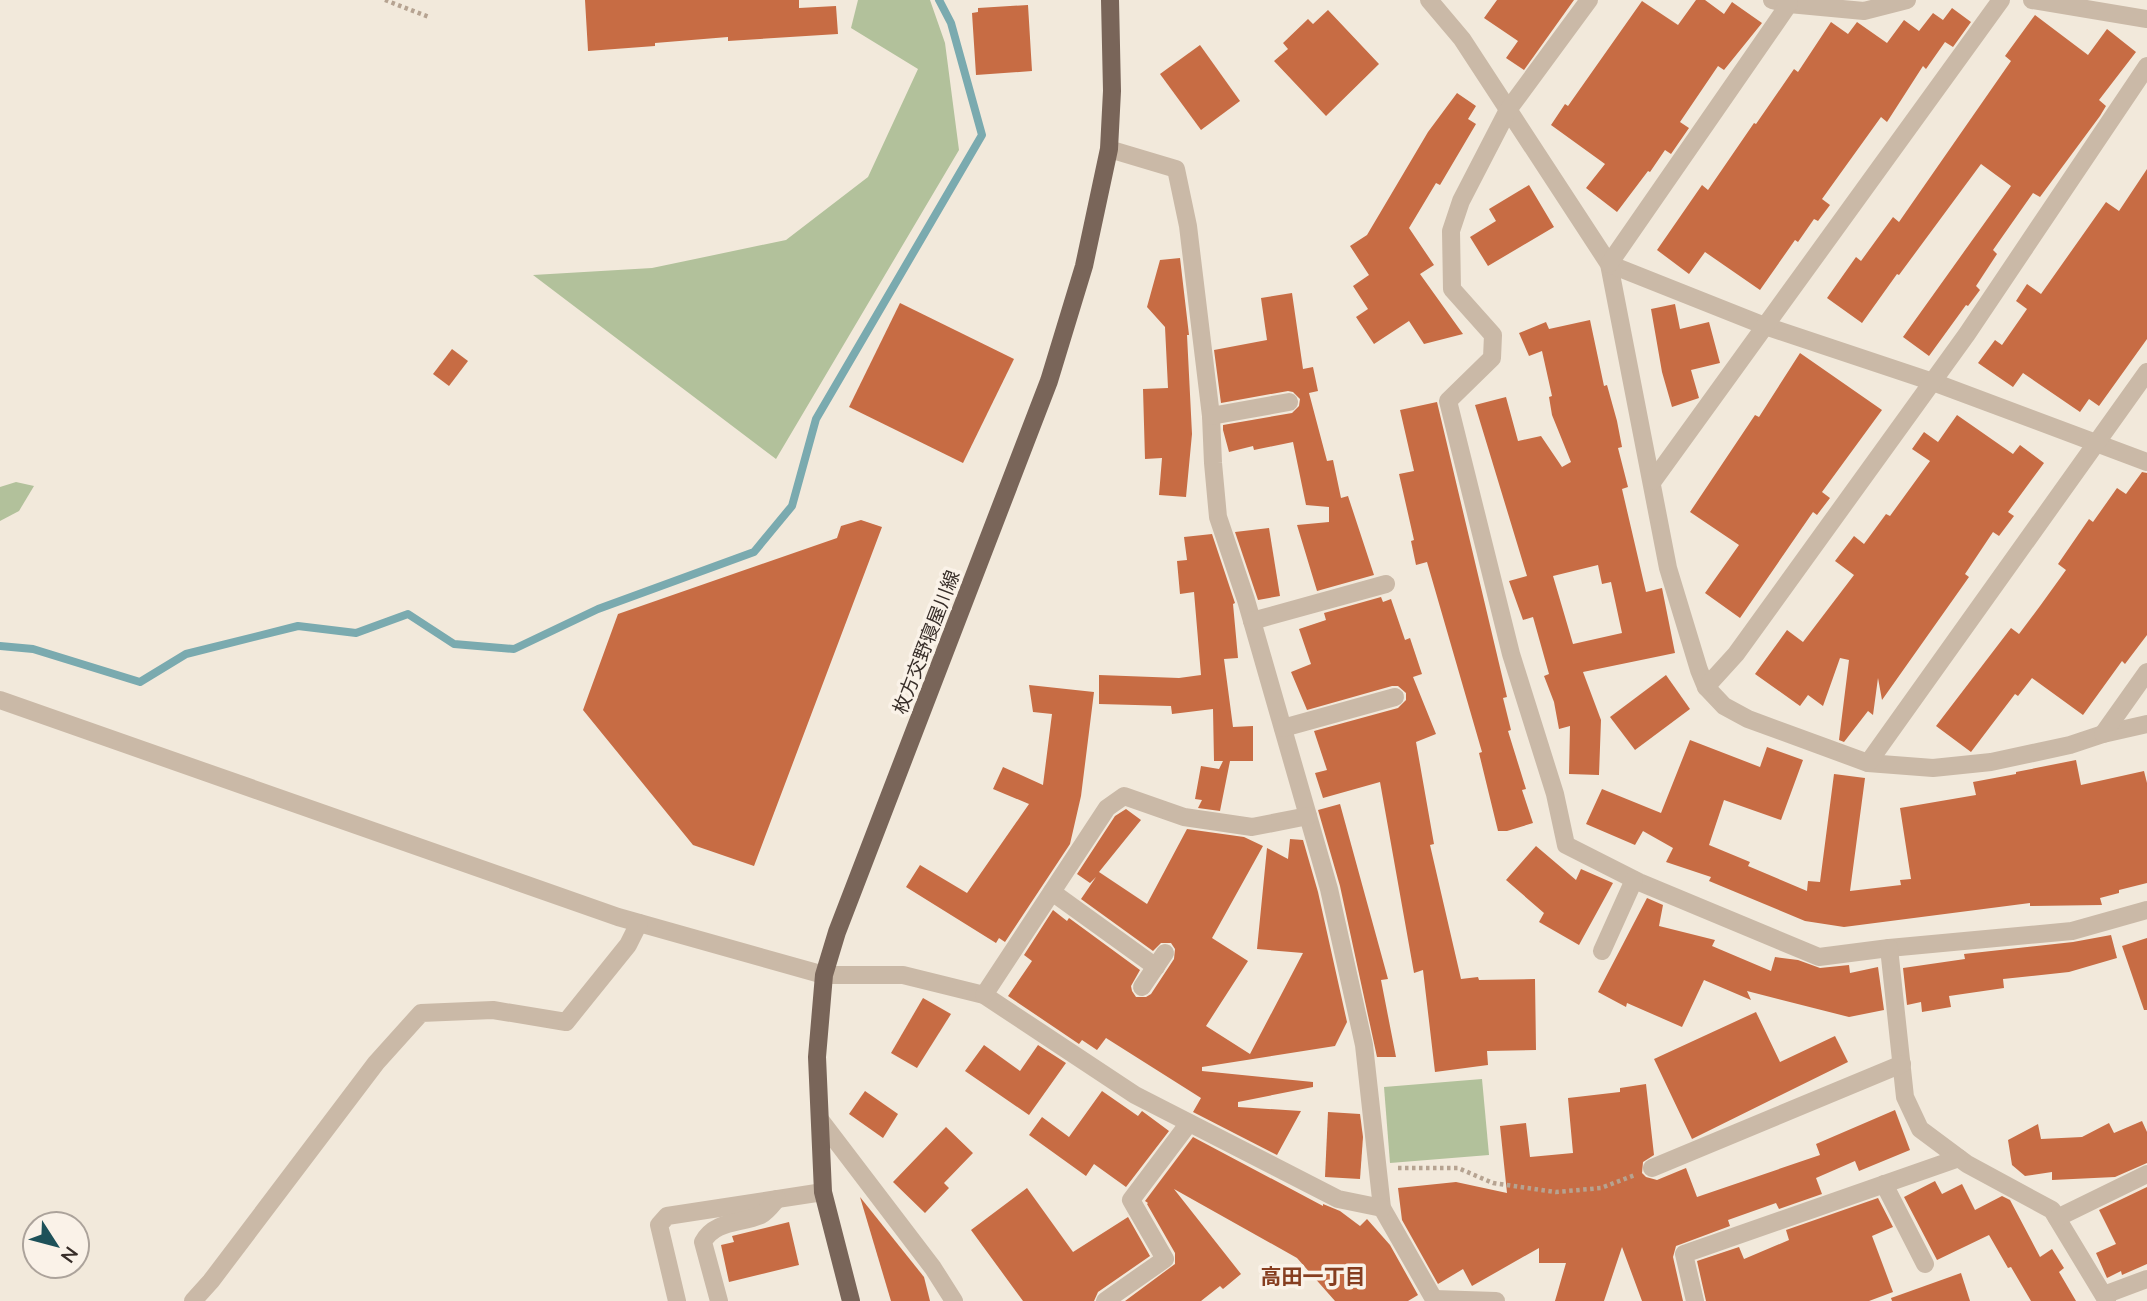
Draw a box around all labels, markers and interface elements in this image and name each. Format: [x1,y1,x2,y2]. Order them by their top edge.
street label: 枚方交野寝屋川線 [888,567,964,717]
north arrow [21,1210,91,1280]
text: N [56,1242,84,1268]
district label: 高田一丁目 [1261,1263,1366,1289]

